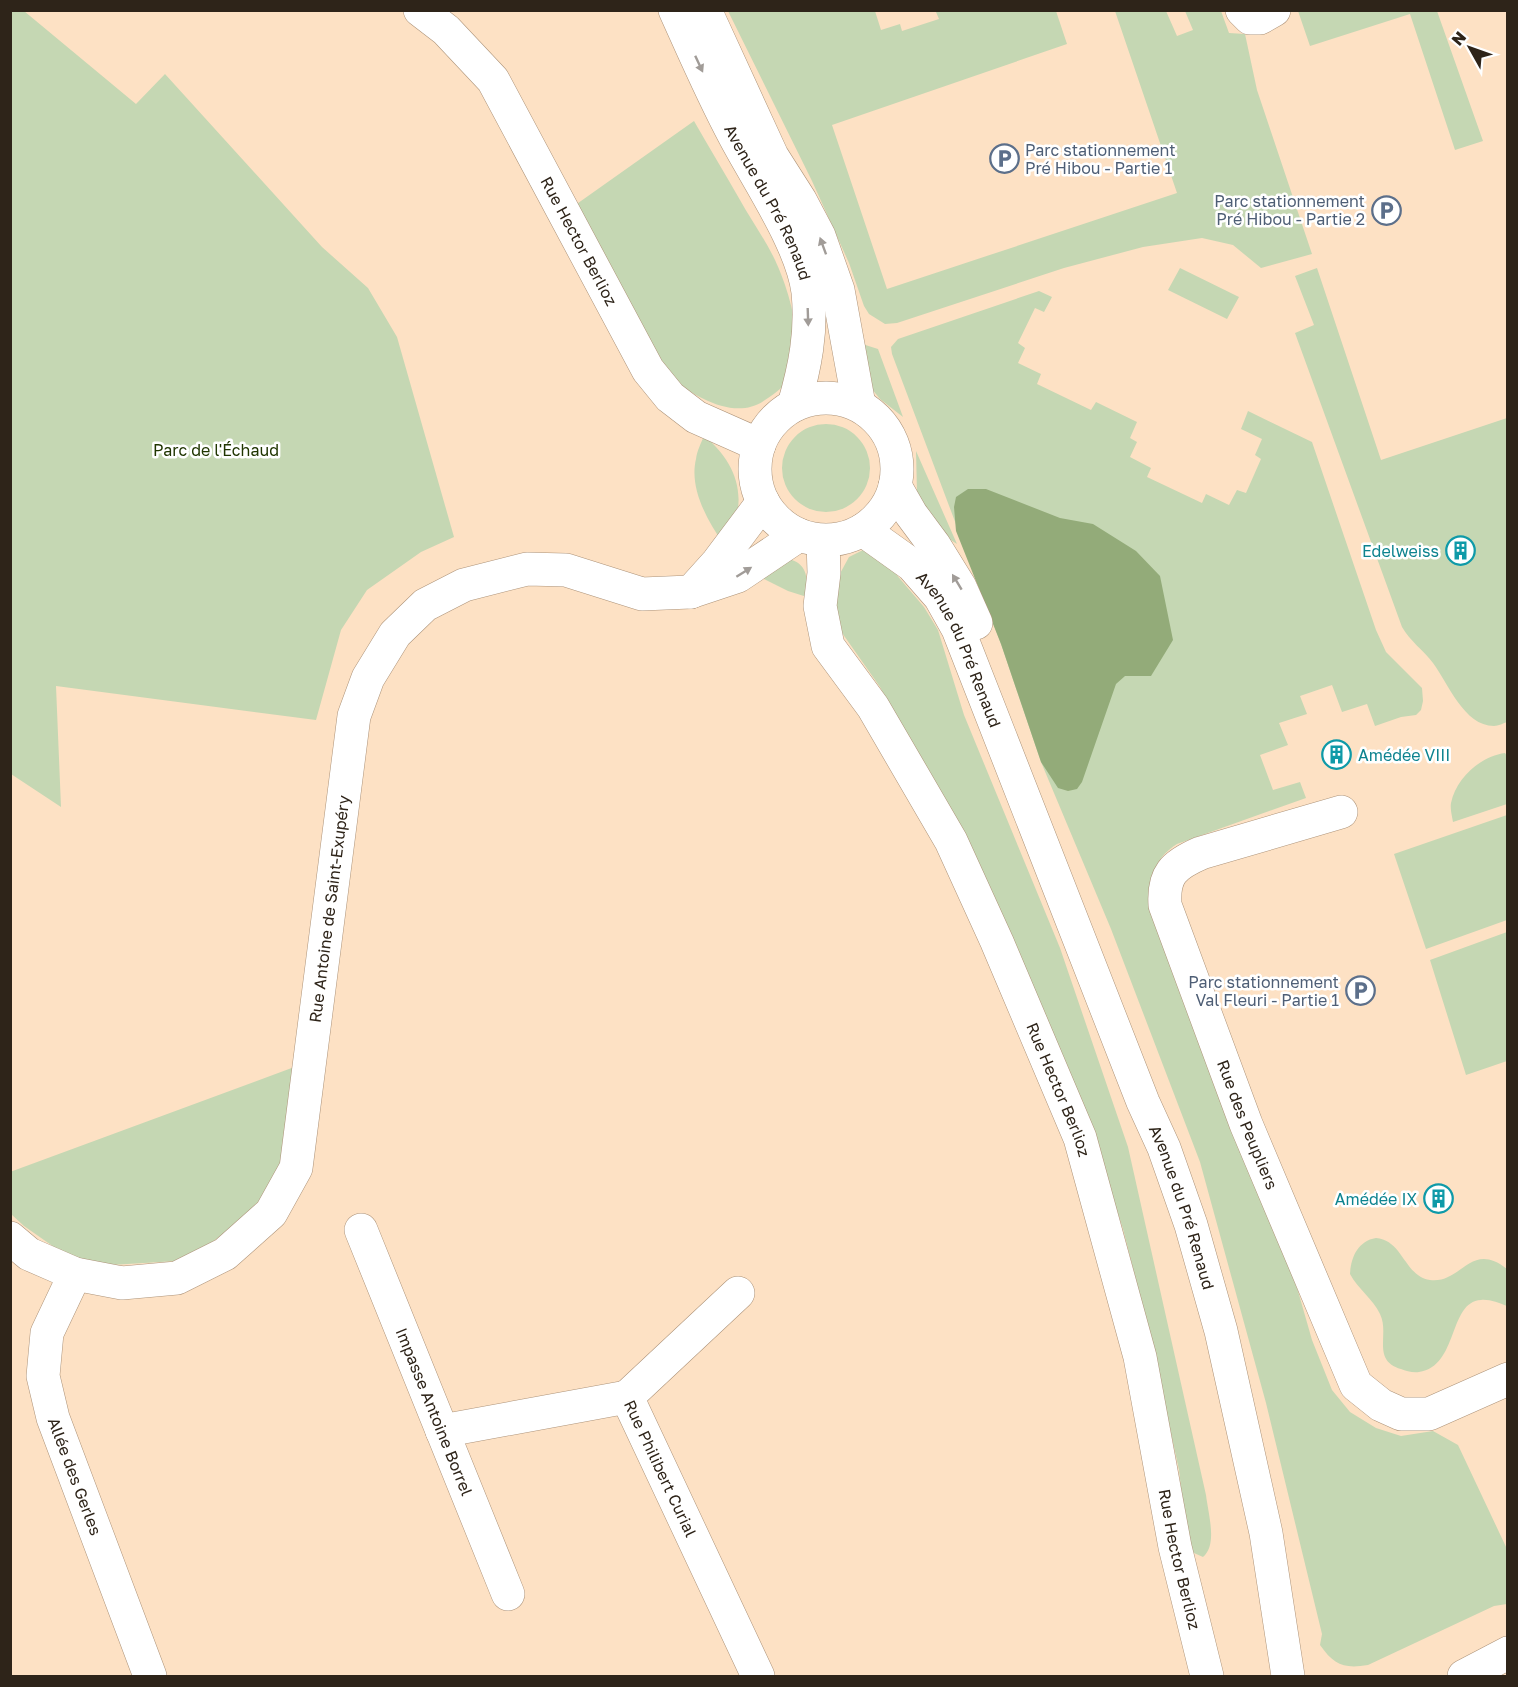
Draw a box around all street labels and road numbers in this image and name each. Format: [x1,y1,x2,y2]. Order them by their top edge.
street label: Avenue du Pré Renaud [720,121,815,282]
street label: Rue Hector Berlioz [536,173,622,309]
street label: Avenue du Pré Renaud [912,567,1005,730]
street label: Rue Antoine de Saint-Exupéry [305,794,354,1024]
street label: Rue Hector Berlioz [1022,1019,1095,1159]
street label: Rue des Peupliers [1213,1057,1282,1192]
street label: Avenue du Pré Renaud [1145,1122,1219,1292]
street label: Impasse Antoine Borrel [392,1325,477,1499]
street label: Rue Philibert Curial [620,1397,701,1540]
street label: Allée des Gerles [44,1415,106,1538]
street label: Rue Hector Berlioz [1155,1487,1205,1632]

